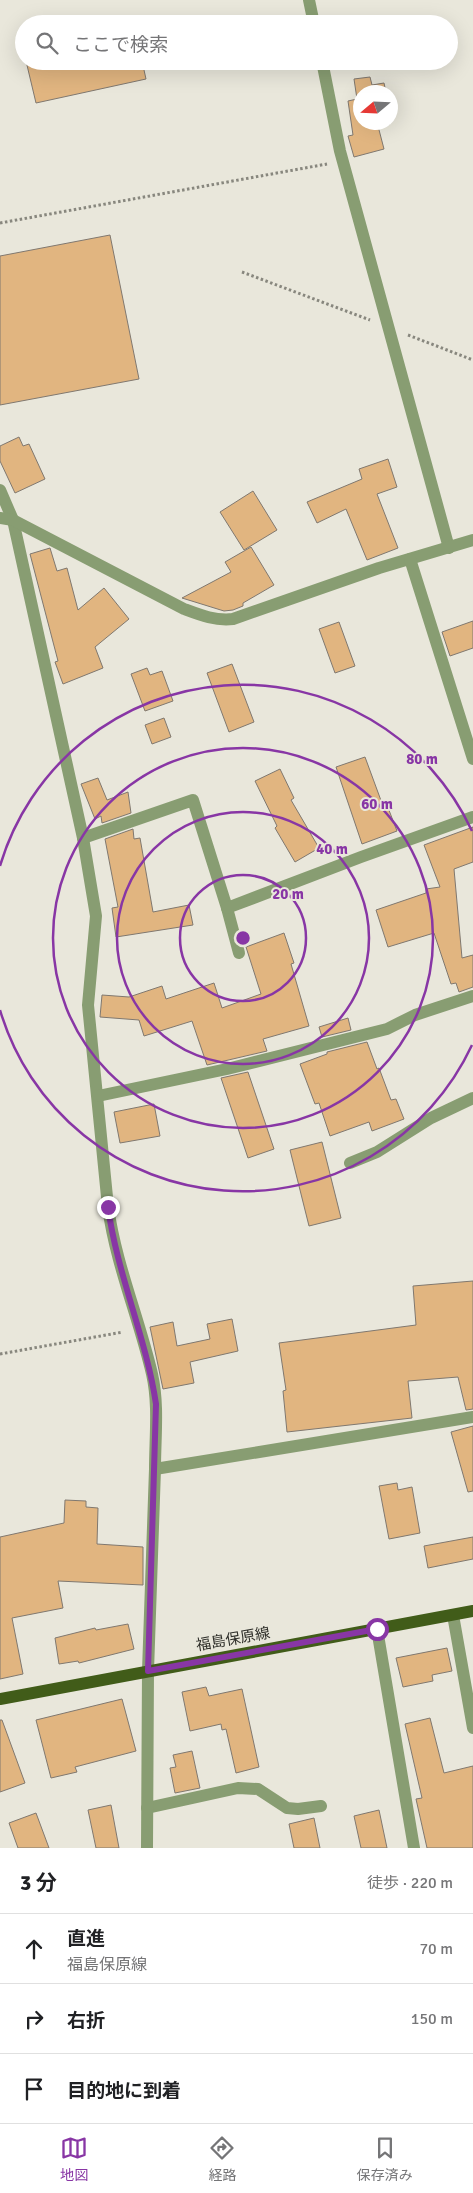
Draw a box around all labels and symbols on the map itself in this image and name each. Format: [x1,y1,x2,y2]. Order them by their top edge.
north arrow [353,85,398,130]
text: 80 m [406,750,438,768]
text: 60 m [361,795,393,813]
text: 40 m [316,840,348,858]
text: 20 m [272,885,304,903]
centre of rings [234,929,252,947]
route end [97,1196,120,1219]
route start [366,1618,389,1641]
street label: 福島保原線 [194,1624,272,1654]

